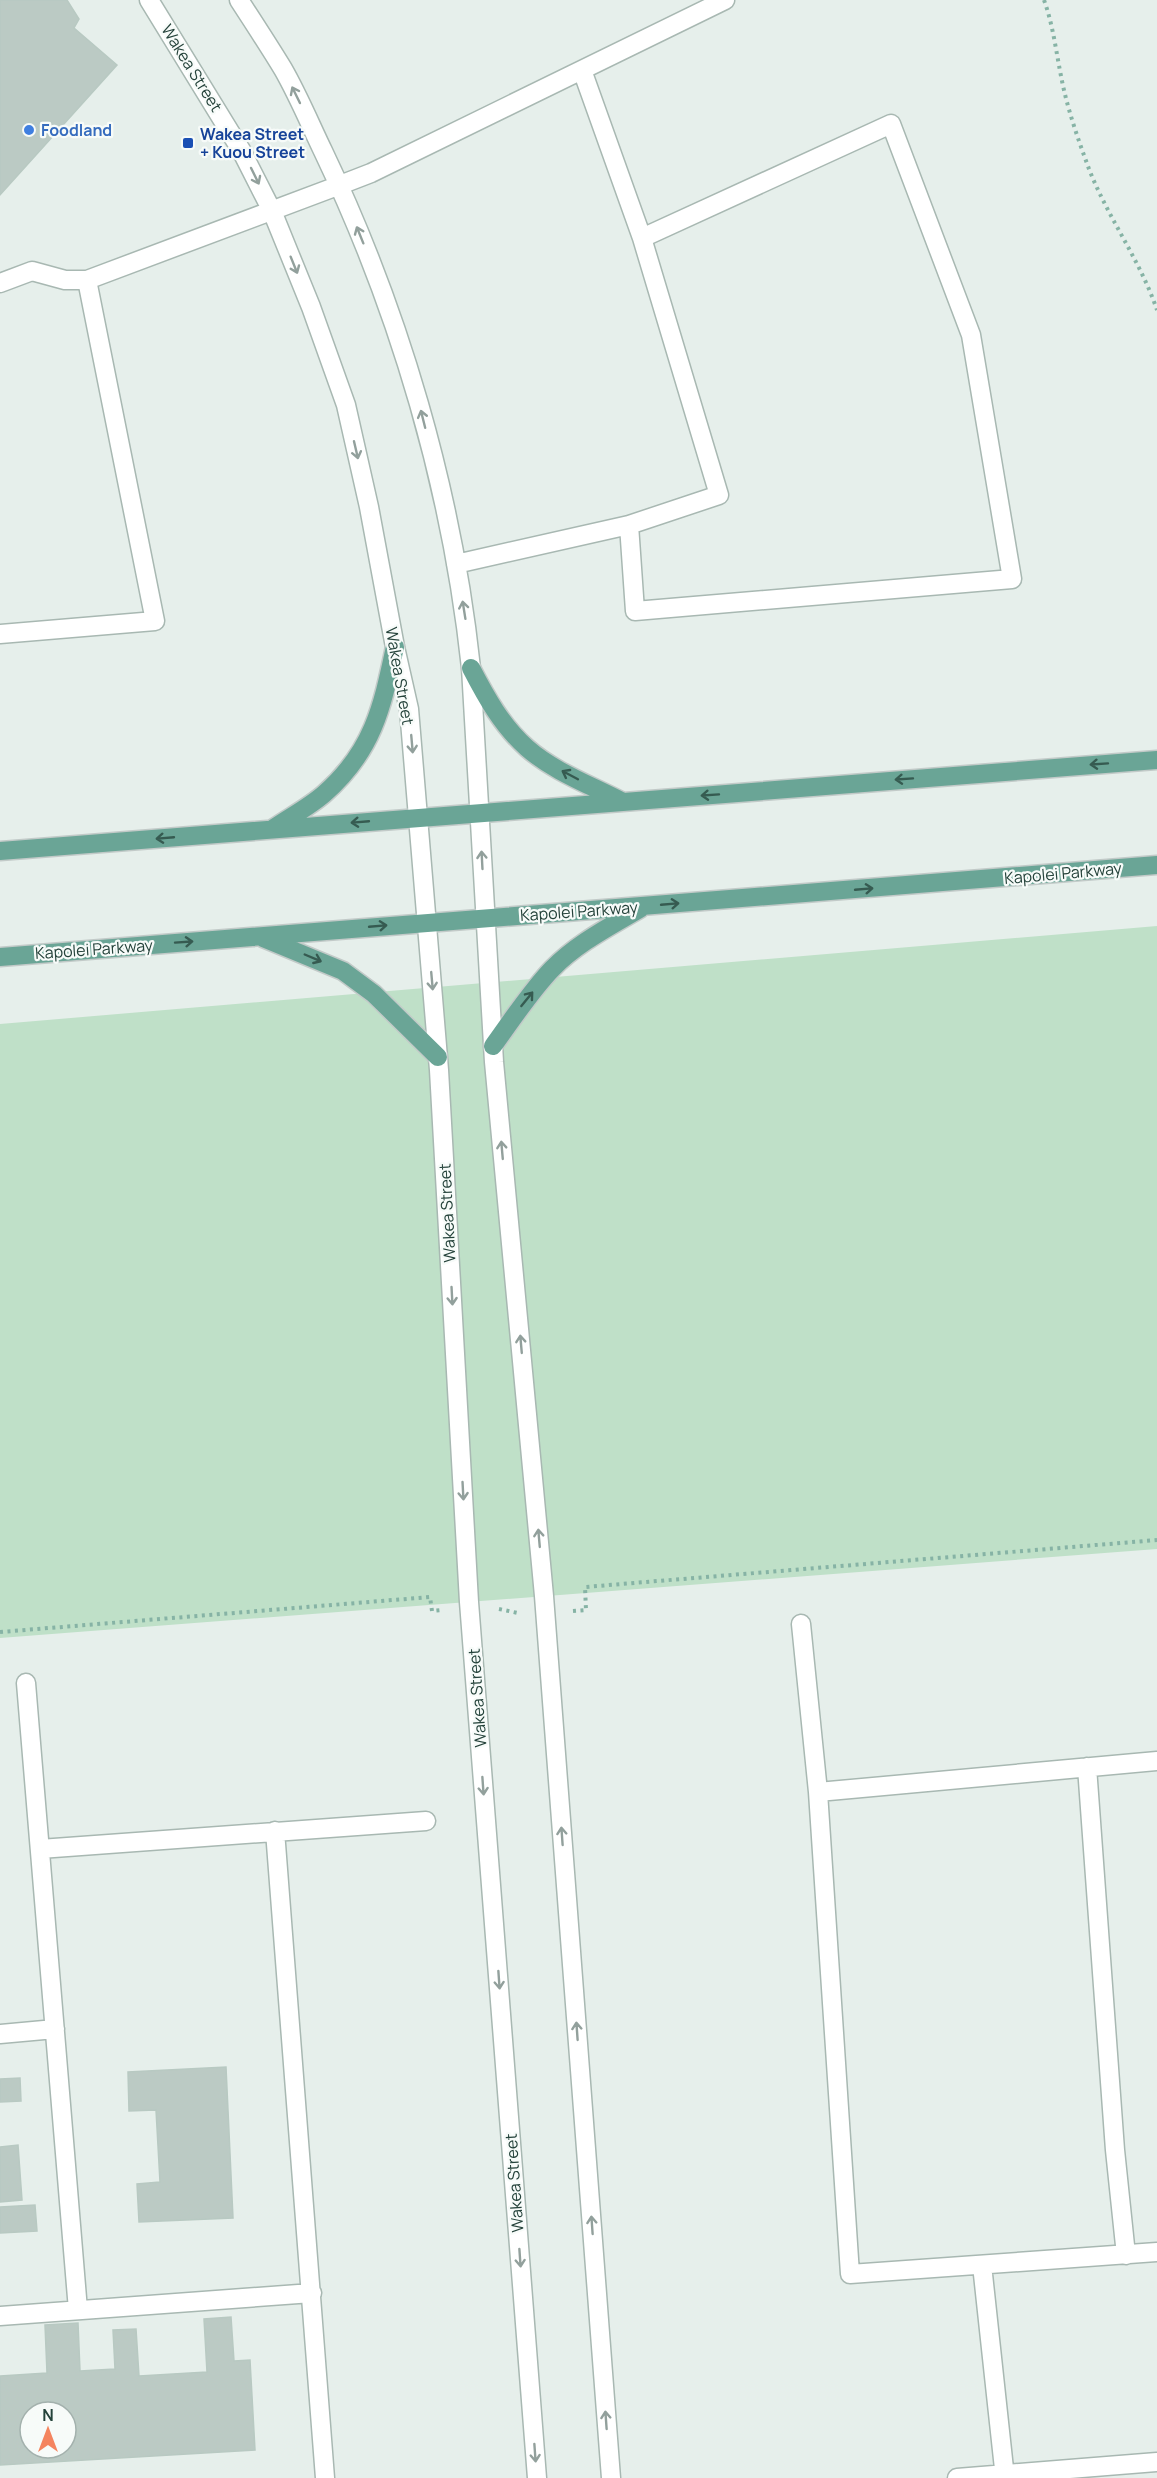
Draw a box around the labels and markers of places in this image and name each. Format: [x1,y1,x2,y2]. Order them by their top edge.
place label: Foodland [41,119,112,141]
marker: Foodland [22,123,36,137]
place label: Wakea Street + Kuou Street [200,123,305,163]
marker: Wakea Street + Kuou Street [181,136,195,150]

